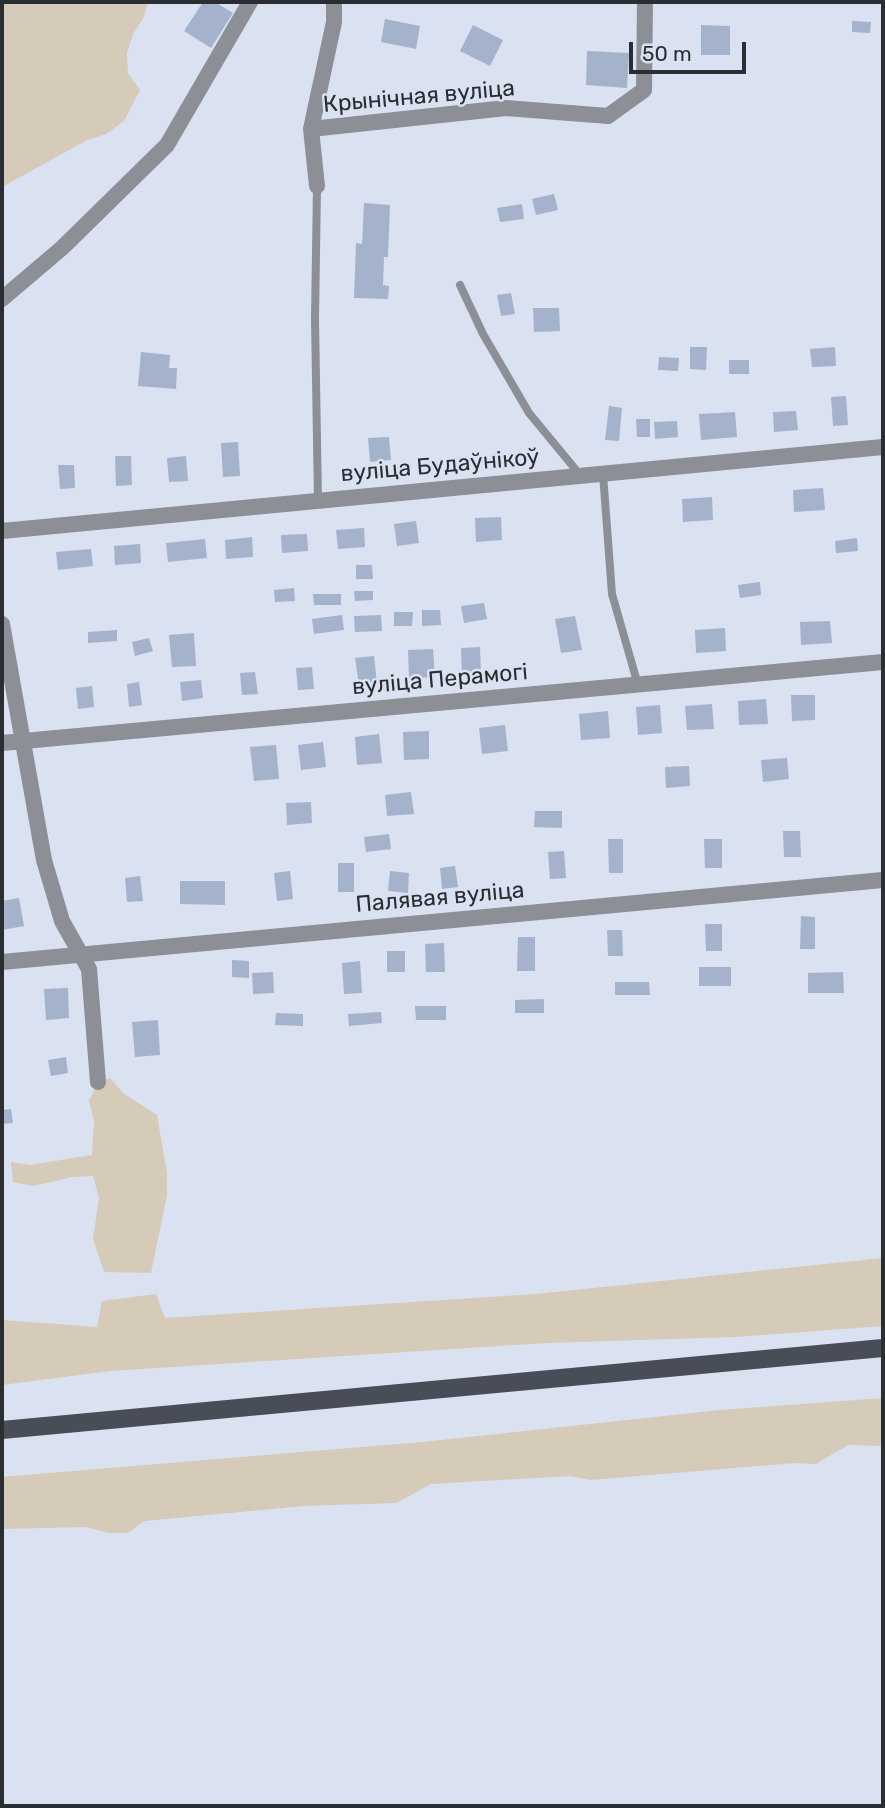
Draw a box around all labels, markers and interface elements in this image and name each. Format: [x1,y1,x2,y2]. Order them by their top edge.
scale bar [633,28,750,72]
text: 50 m [642,41,692,66]
street label: Крынічная вуліца [322,75,516,119]
street label: вуліца Будаўнікоў [339,444,541,488]
street label: вуліца Перамогі [351,659,529,701]
street label: Палявая вуліца [354,877,526,919]

